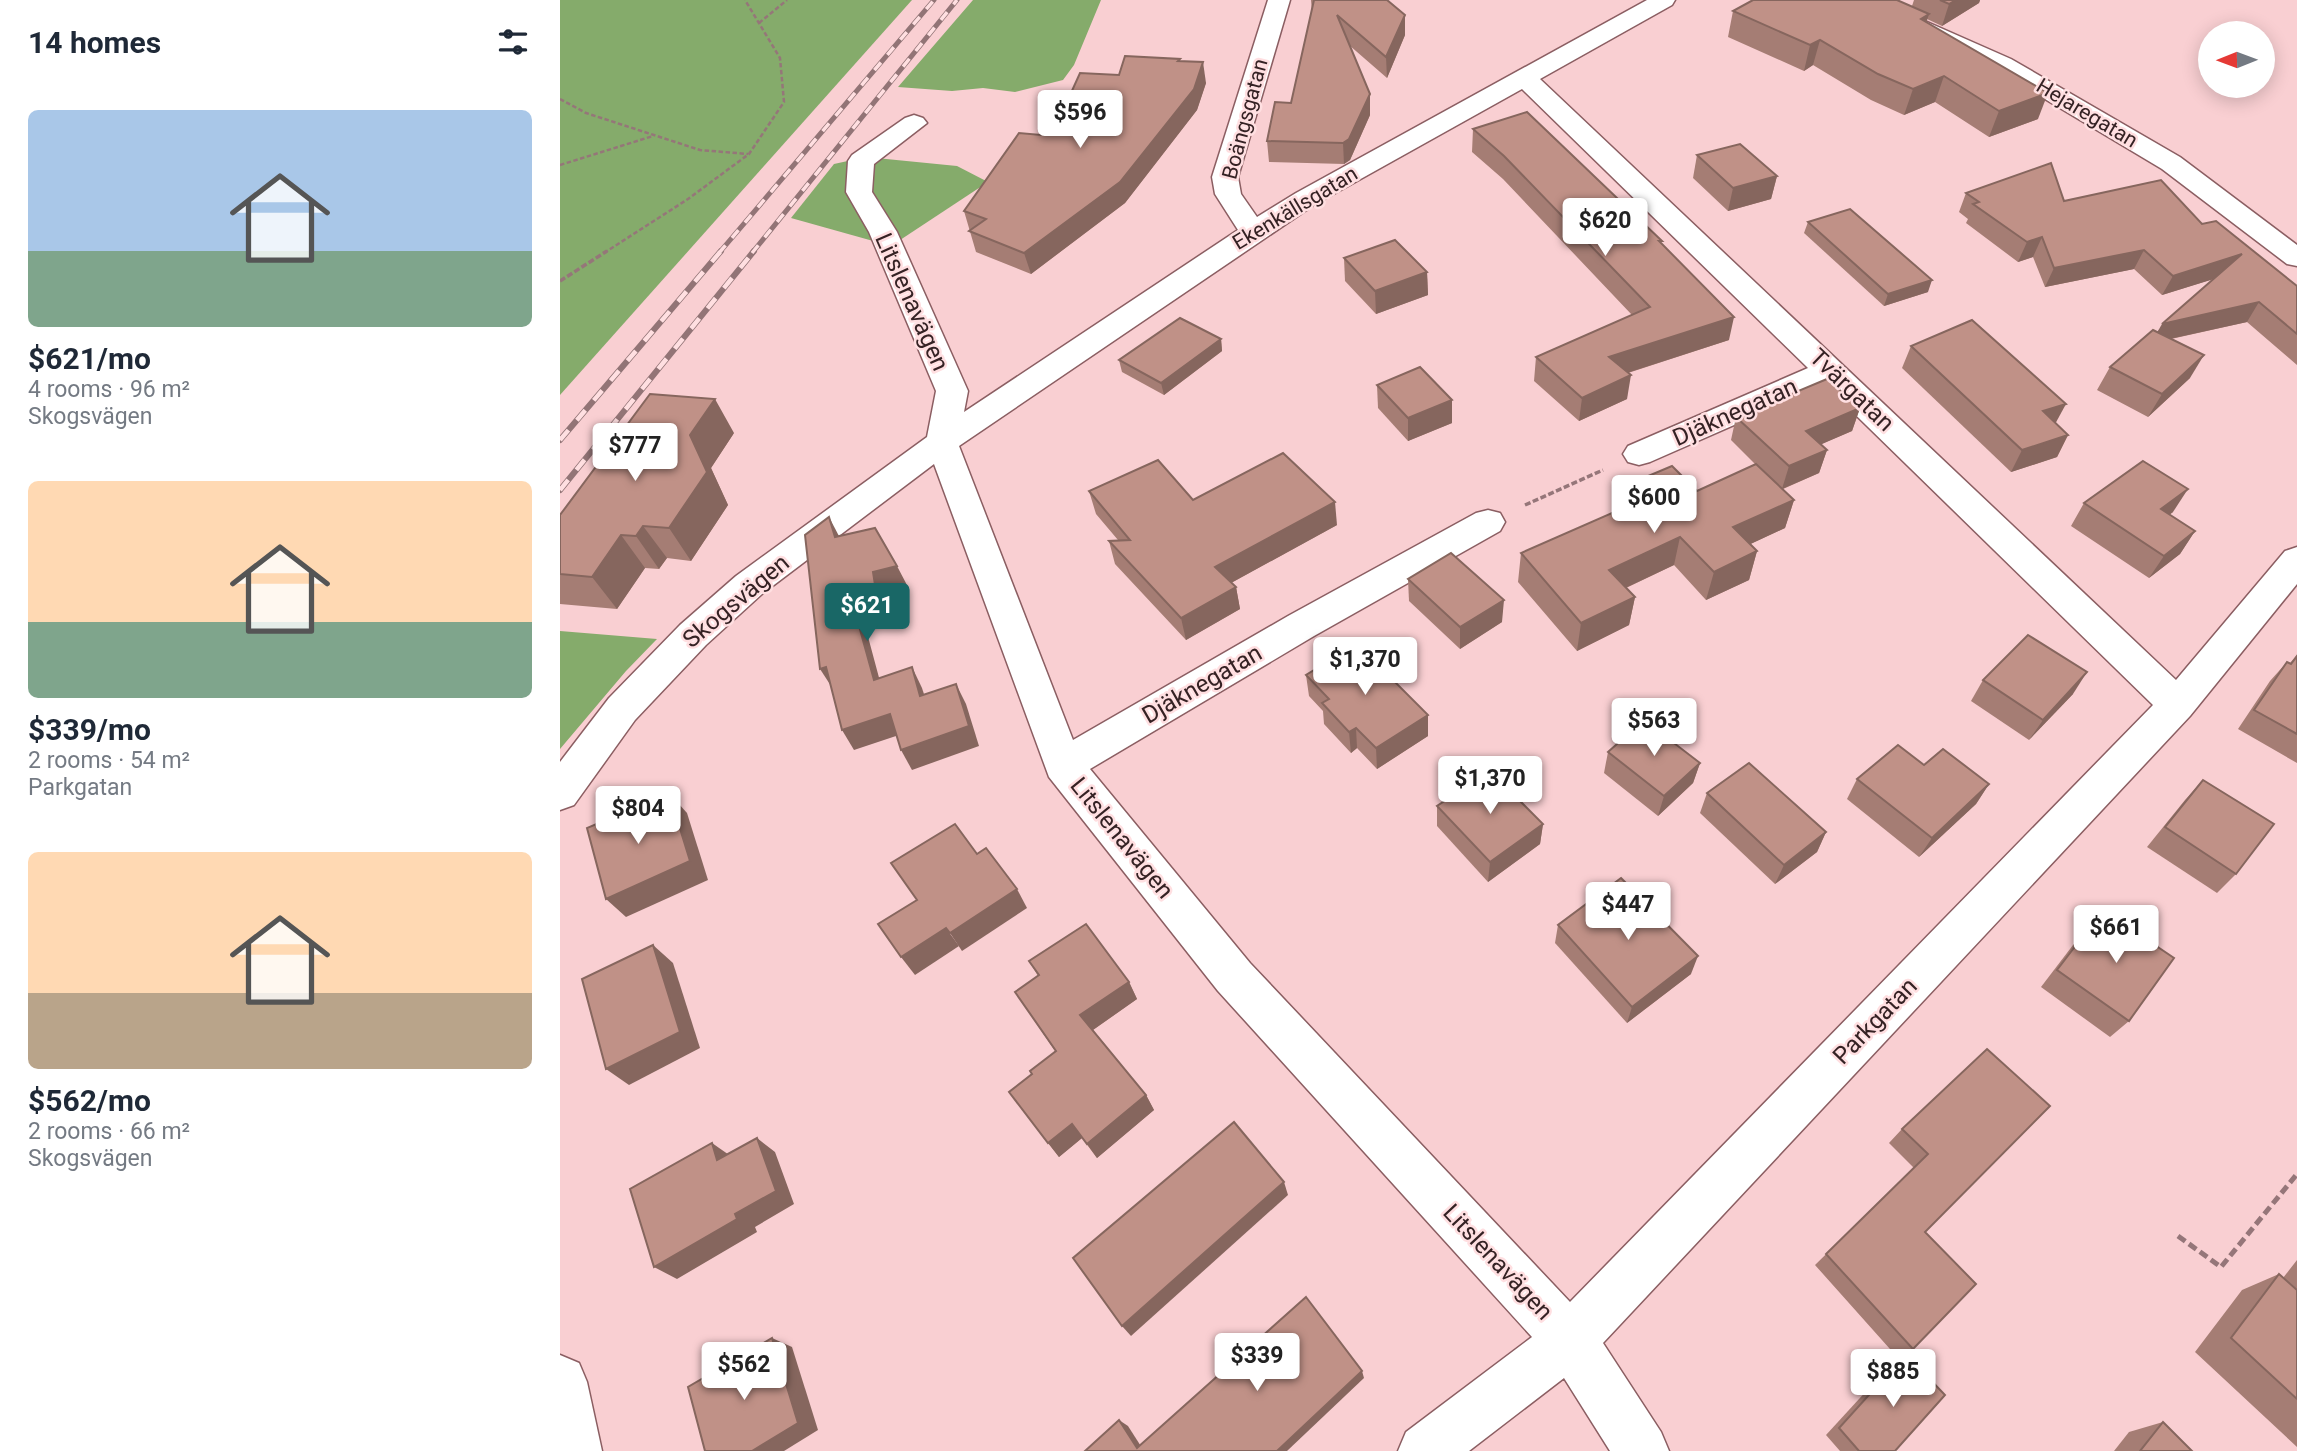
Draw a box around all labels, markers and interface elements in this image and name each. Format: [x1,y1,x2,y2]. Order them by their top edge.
north arrow [2198,21,2275,98]
map controls [2198,21,2275,98]
icon: filters [494,23,532,61]
text: 14 homes [28,25,161,60]
street label: Boängsgatan [1217,56,1273,182]
street label: Hejaregatan [2032,73,2142,153]
pin: $596 [1039,90,1121,150]
text: $596 [1054,99,1106,126]
icon: home [217,155,343,281]
street label: Ekenkällsgatan [1228,161,1362,255]
pin: $620 [1564,198,1646,258]
text: $620 [1579,207,1631,234]
street label: Litslenavägen [869,229,955,375]
text: $621/mo [28,341,151,376]
street label: Tvärgatan [1804,343,1900,437]
street label: Djäknegatan [1668,372,1802,452]
text: 4 rooms · 96 m² [28,376,190,403]
text: Skogsvägen [28,403,153,430]
pin: $777 [594,424,676,483]
text: $777 [609,432,661,459]
pin: $600 [1613,476,1695,535]
text: $600 [1628,484,1680,511]
icon: home [217,526,343,652]
street label: Skogsvägen [677,549,795,653]
pin: $621 [826,584,908,643]
text: $621 [841,592,893,619]
pin: $1,370 [1308,638,1422,697]
street label: Djäknegatan [1137,639,1267,729]
text: $1,370 [1329,646,1401,673]
pin: $563 [1613,698,1695,758]
text: $563 [1628,707,1680,734]
text: $339/mo [28,712,151,747]
text: 2 rooms · 54 m² [28,747,190,774]
pin: $1,370 [1433,756,1547,816]
text: $1,370 [1454,765,1526,792]
street label: Litslenavägen [1065,772,1179,904]
text: Parkgatan [28,774,132,801]
pin: $804 [597,786,679,846]
text: $804 [612,795,664,822]
pin: $447 [1587,883,1669,942]
text: $447 [1602,891,1654,918]
icon: home [217,897,343,1023]
pin: $661 [2075,906,2157,965]
text: $661 [2090,914,2142,941]
street label: Parkgatan [1827,972,1923,1070]
text: $562/mo [28,1083,151,1118]
text: 2 rooms · 66 m² [28,1118,190,1145]
text: Skogsvägen [28,1145,153,1172]
street label: Litslenavägen [1437,1198,1559,1326]
pin: $339 [1216,1334,1298,1393]
pin: $562 [703,1342,785,1402]
text: $339 [1231,1342,1283,1369]
pin: $885 [1852,1350,1934,1409]
text: $562 [718,1351,770,1378]
text: $885 [1867,1358,1919,1385]

